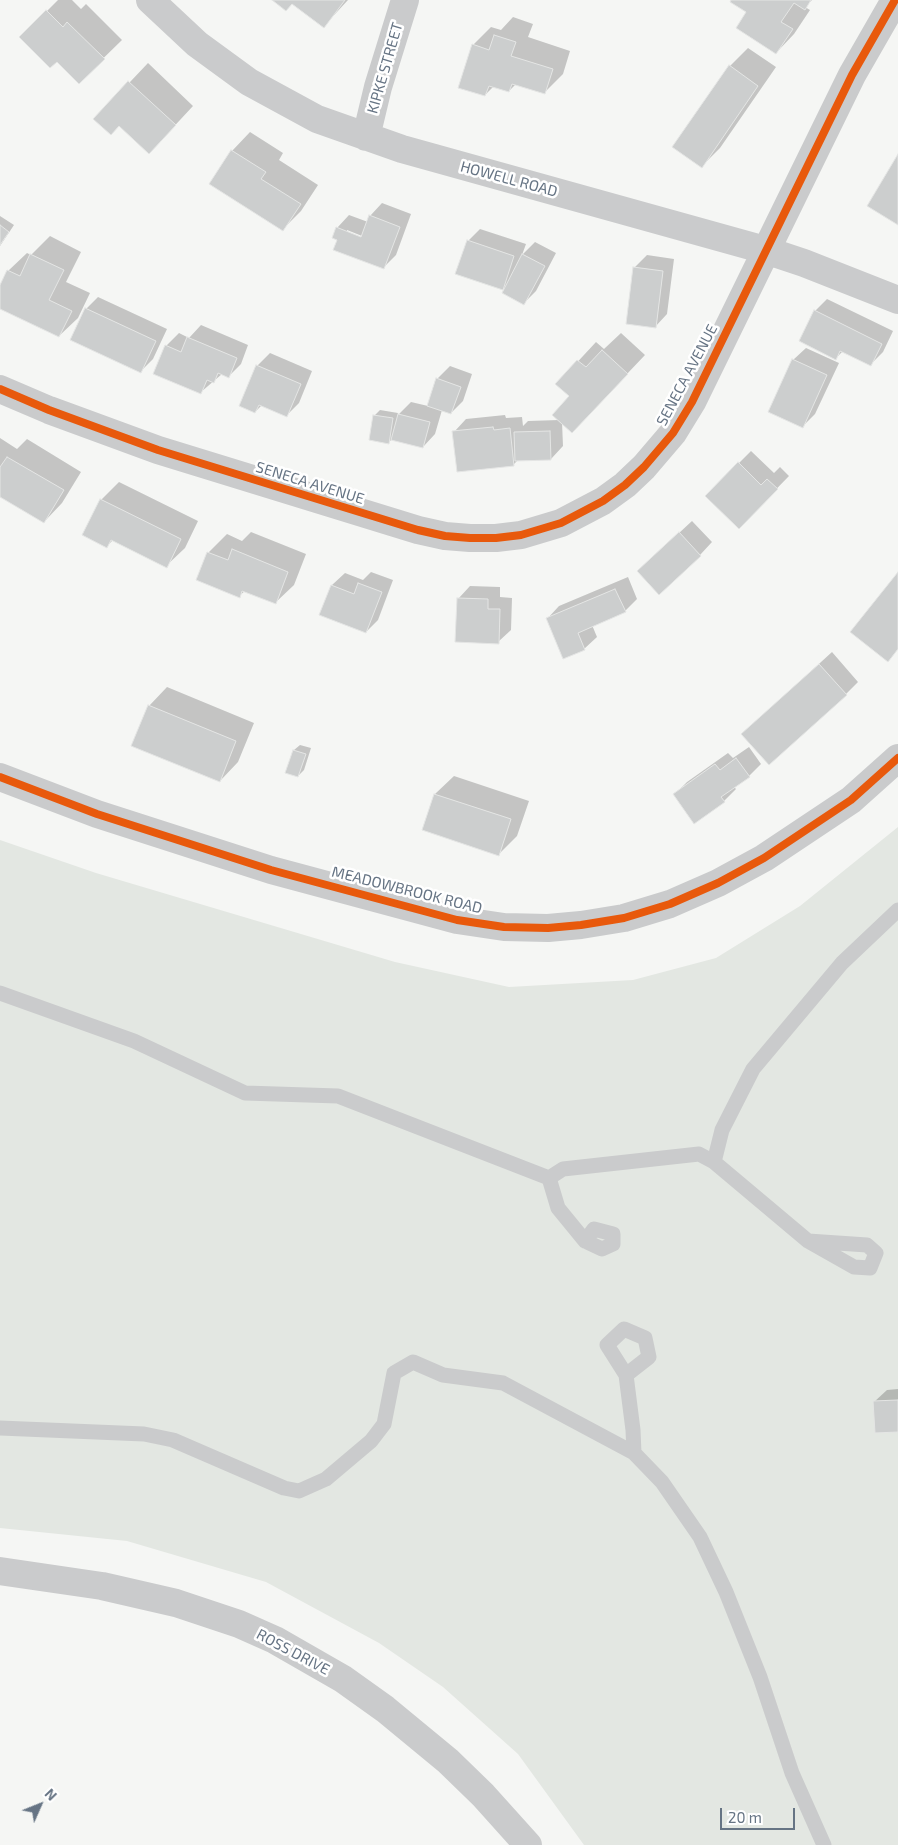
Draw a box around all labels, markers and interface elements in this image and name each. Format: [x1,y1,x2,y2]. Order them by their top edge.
street label: KIPKE STREET [363,20,407,116]
street label: HOWELL ROAD [458,157,560,201]
street label: SENECA AVENUE [653,321,721,429]
street label: SENECA AVENUE [254,458,366,508]
street label: MEADOWBROOK ROAD [330,863,484,917]
street label: ROSS DRIVE [253,1625,333,1679]
north arrow [15,1780,65,1830]
text: N [42,1785,61,1804]
scale bar [723,1798,798,1830]
text: 20 m [728,1808,762,1826]

